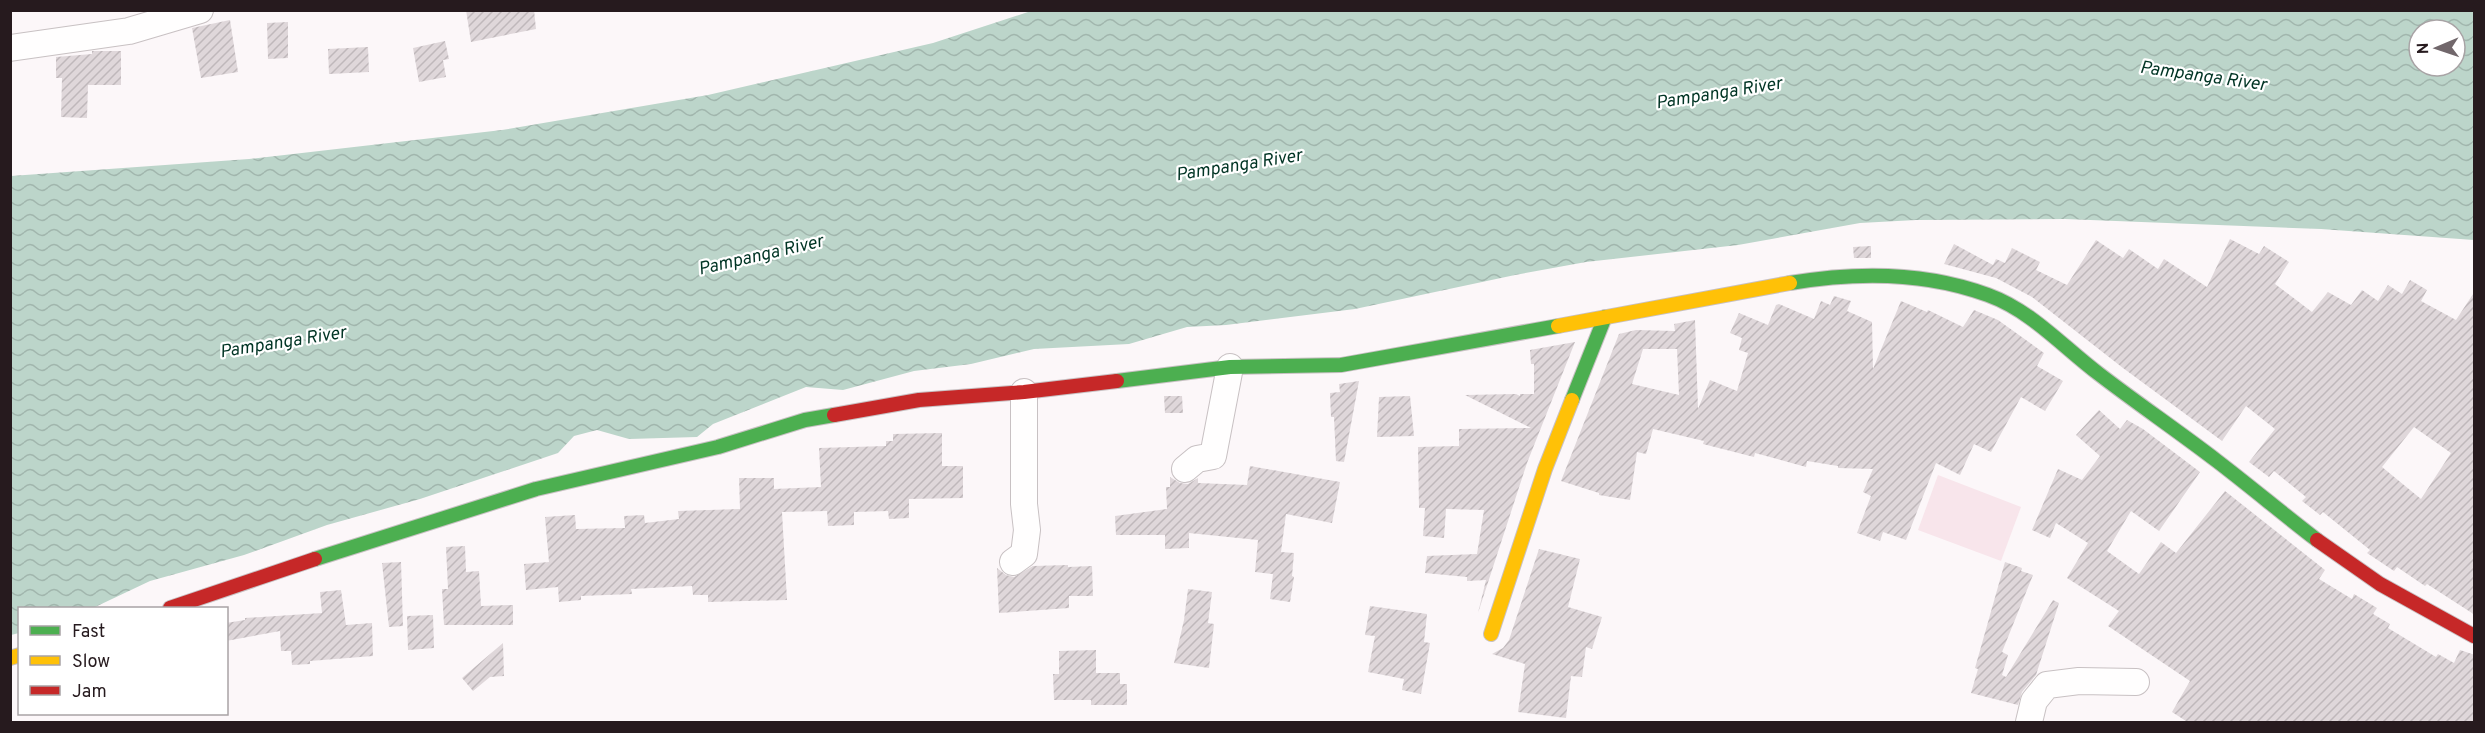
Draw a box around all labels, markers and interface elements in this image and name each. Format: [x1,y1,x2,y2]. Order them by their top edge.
north arrow [2407,18,2467,78]
text: N [2414,42,2434,55]
water label: Pampanga River [2138,57,2270,98]
water label: Pampanga River [1654,72,1786,115]
water label: Pampanga River [1174,144,1306,187]
water label: Pampanga River [696,230,828,282]
water label: Pampanga River [218,321,350,364]
legend [18,607,228,715]
text: Fast [72,621,105,644]
text: Slow [72,651,110,674]
text: Jam [72,681,107,704]

